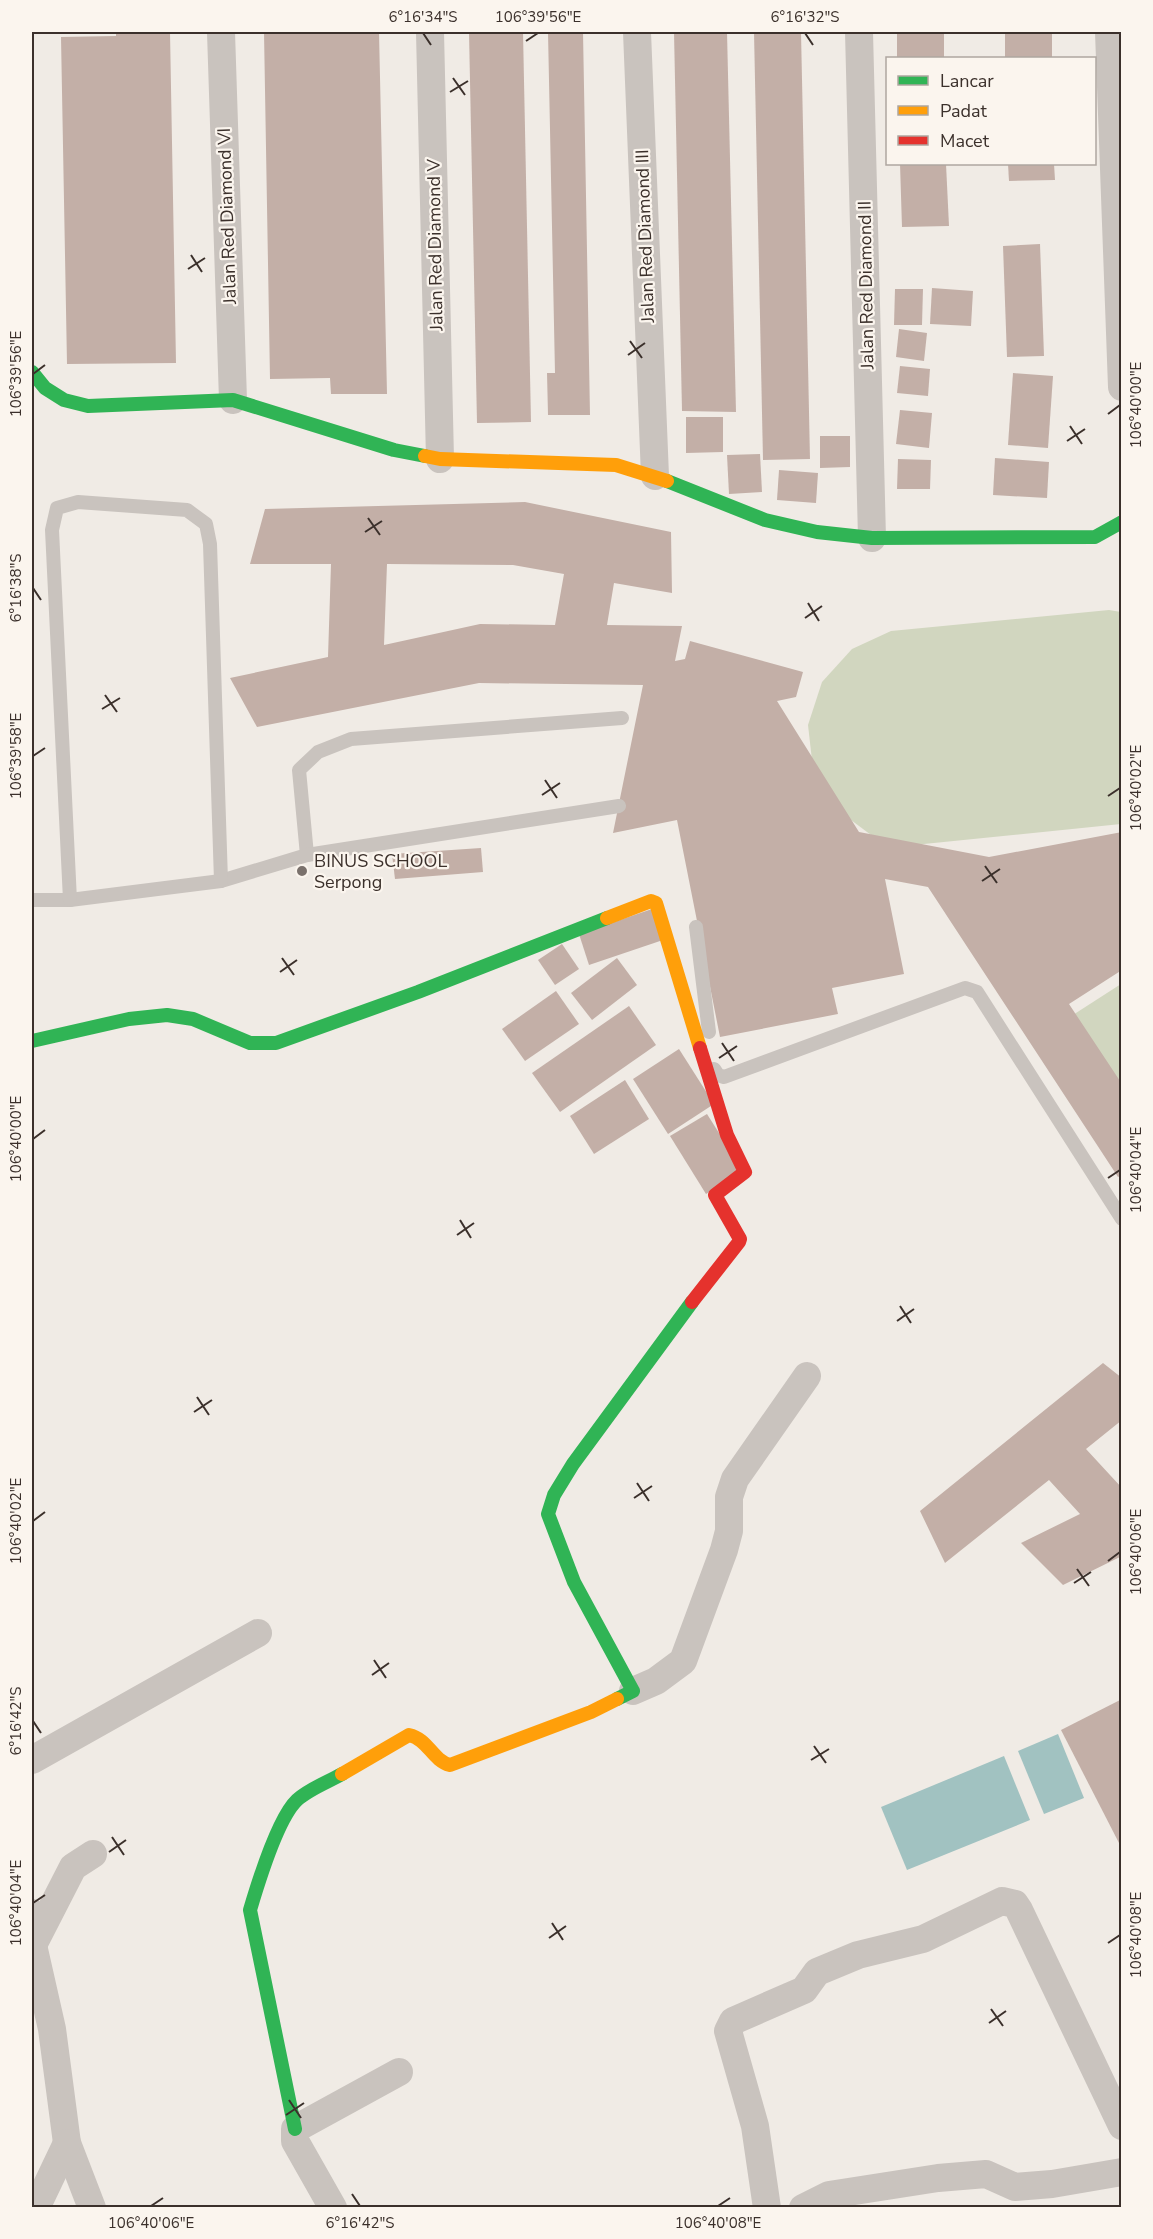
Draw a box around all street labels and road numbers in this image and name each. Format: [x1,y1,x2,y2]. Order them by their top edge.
street label: Jalan Red Diamond VI [212,127,242,306]
street label: Jalan Red Diamond III [630,149,660,324]
street label: Jalan Red Diamond V [421,158,449,332]
street label: Jalan Red Diamond II [853,200,879,371]

